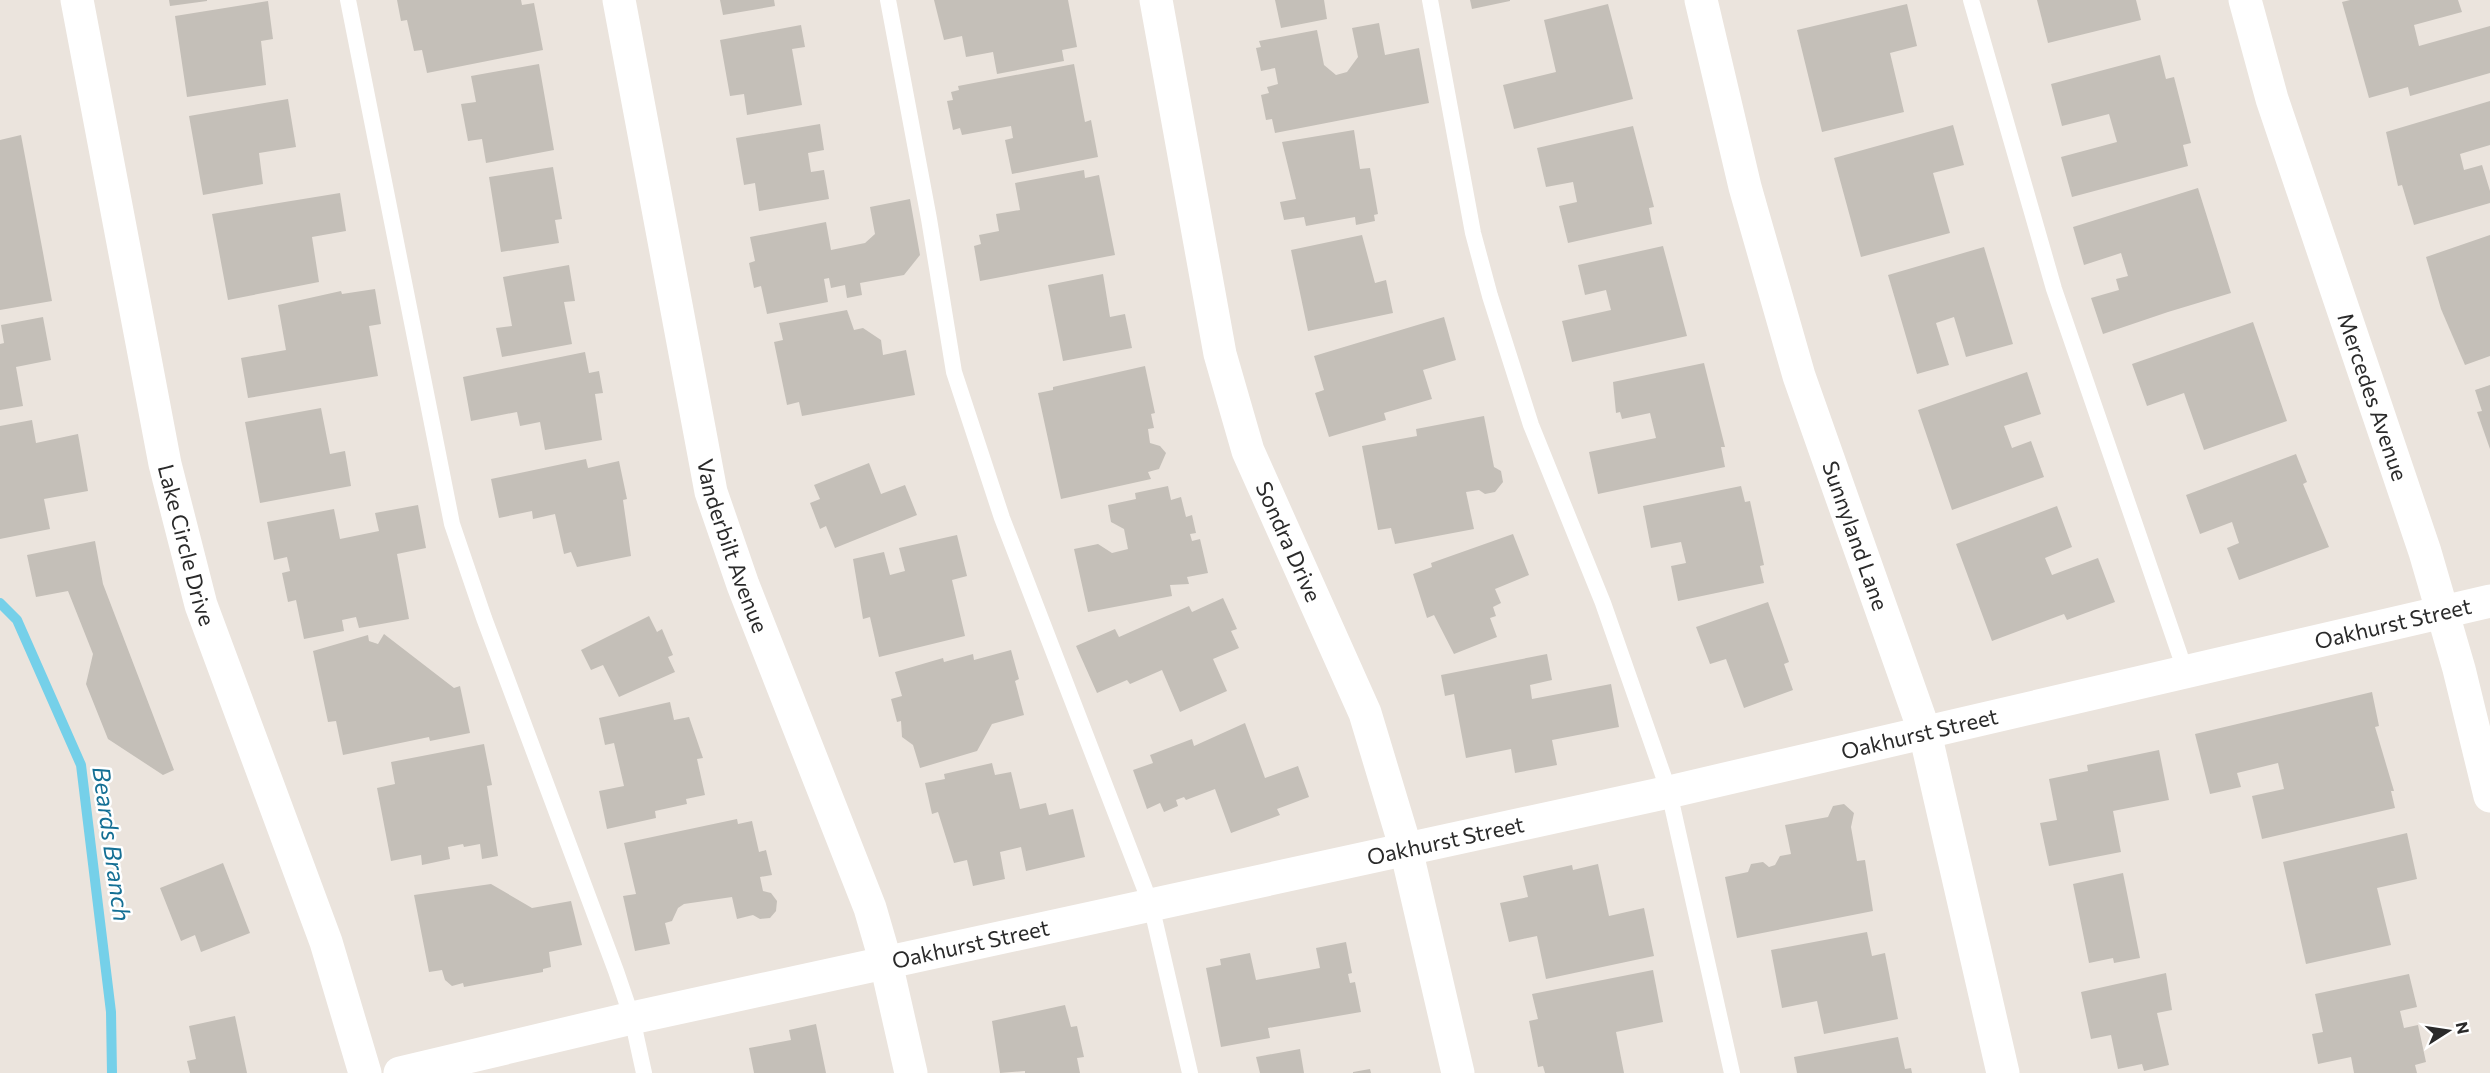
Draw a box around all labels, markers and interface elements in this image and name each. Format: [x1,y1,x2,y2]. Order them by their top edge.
street label: Mercedes Avenue [2332,309,2414,484]
street label: Vanderbilt Avenue [692,456,774,636]
street label: Sunnyland Lane [1817,457,1895,614]
street label: Lake Circle Drive [153,461,222,629]
street label: Sondra Drive [1250,477,1328,606]
street label: Oakhurst Street [2312,592,2474,654]
street label: Oakhurst Street [1838,702,2001,765]
water label: Beards Branch [87,765,138,923]
street label: Oakhurst Street [1364,810,1527,870]
street label: Oakhurst Street [889,913,1052,974]
north arrow [2418,1001,2478,1061]
text: N [2453,1020,2474,1036]

